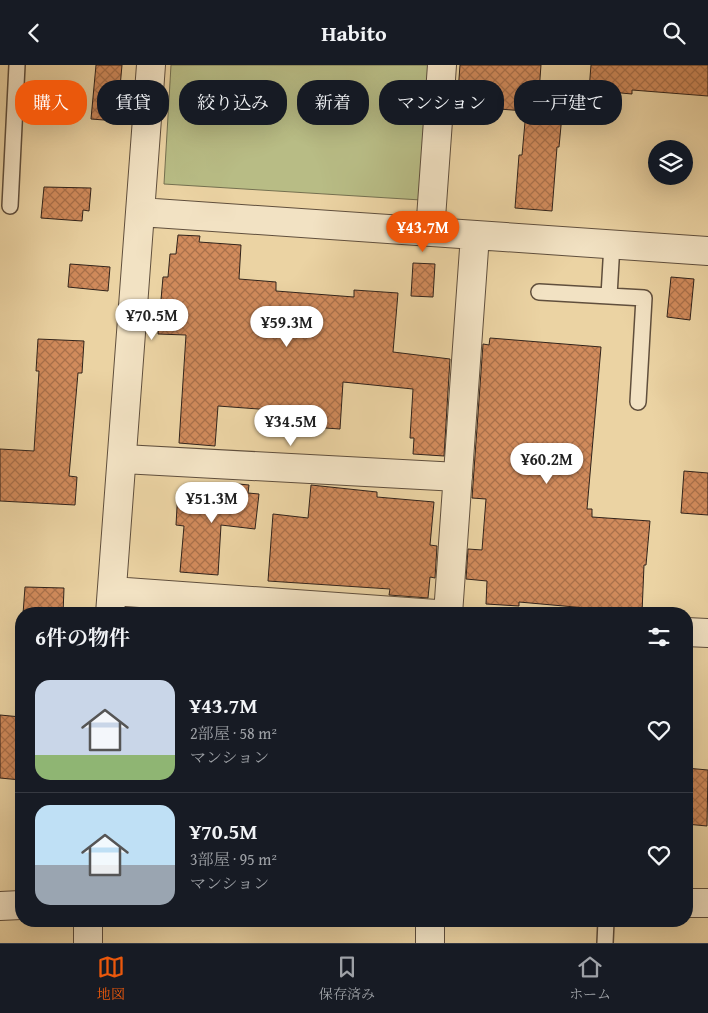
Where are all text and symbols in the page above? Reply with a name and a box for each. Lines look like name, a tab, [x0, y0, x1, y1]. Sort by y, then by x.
text: Habito	[321, 17, 387, 49]
icon: back	[20, 19, 48, 47]
icon: search	[660, 19, 688, 47]
chip: 購入	[15, 80, 87, 125]
chip: 賃貸	[97, 80, 169, 125]
chip: 絞り込み	[179, 80, 287, 125]
chip: 新着	[297, 80, 369, 125]
chip: マンション	[379, 80, 504, 125]
chip: 一戸建て	[514, 80, 622, 125]
map controls	[648, 140, 693, 185]
button: layers	[648, 140, 693, 185]
pin: ¥43.7M	[382, 211, 464, 253]
text: ¥43.7M	[397, 215, 449, 239]
pin: ¥70.5M	[111, 299, 193, 341]
text: ¥70.5M	[126, 303, 178, 327]
pin: ¥59.3M	[246, 305, 328, 348]
text: ¥59.3M	[261, 310, 313, 334]
pin: ¥34.5M	[250, 405, 332, 447]
text: ¥34.5M	[265, 409, 317, 433]
pin: ¥60.2M	[506, 443, 588, 485]
text: ¥60.2M	[521, 447, 573, 471]
pin: ¥51.3M	[171, 481, 253, 524]
text: ¥51.3M	[186, 486, 238, 510]
text: 6件の物件	[35, 622, 130, 653]
icon: filters	[645, 623, 673, 651]
text: ¥43.7M	[190, 690, 258, 721]
icon: home	[75, 700, 135, 760]
icon: heart	[645, 716, 673, 744]
text: 2部屋 · 58 m²	[190, 721, 277, 745]
text: マンション	[190, 745, 269, 769]
text: ¥70.5M	[190, 816, 258, 847]
icon: home	[75, 825, 135, 885]
icon: heart	[645, 841, 673, 869]
text: 3部屋 · 95 m²	[190, 847, 277, 871]
text: マンション	[190, 871, 269, 895]
tab: 地図	[97, 953, 125, 1004]
tab: 保存済み	[319, 953, 375, 1004]
tab: ホーム	[569, 953, 611, 1004]

